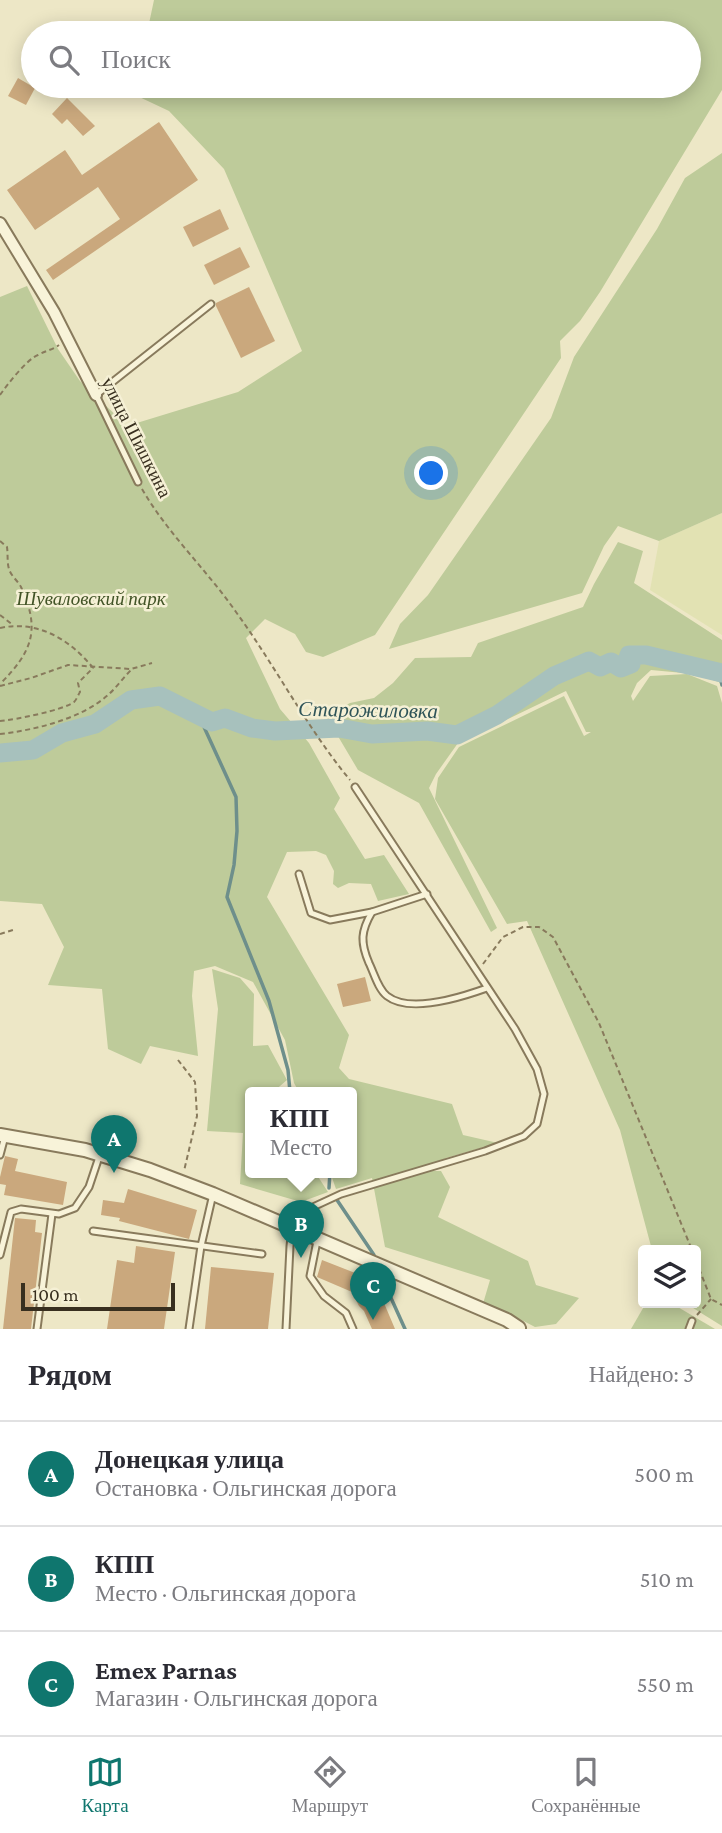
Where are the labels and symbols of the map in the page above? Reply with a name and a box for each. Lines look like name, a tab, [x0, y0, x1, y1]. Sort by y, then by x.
street label: улица Шишкина	[97, 373, 176, 501]
your location	[414, 456, 448, 490]
park label: Шуваловский парк	[15, 588, 167, 609]
water label: Старожиловка	[298, 697, 438, 723]
pin: A	[91, 1115, 137, 1173]
pin: B	[278, 1200, 324, 1258]
pin: C	[350, 1262, 396, 1320]
scale bar	[21, 1280, 175, 1312]

